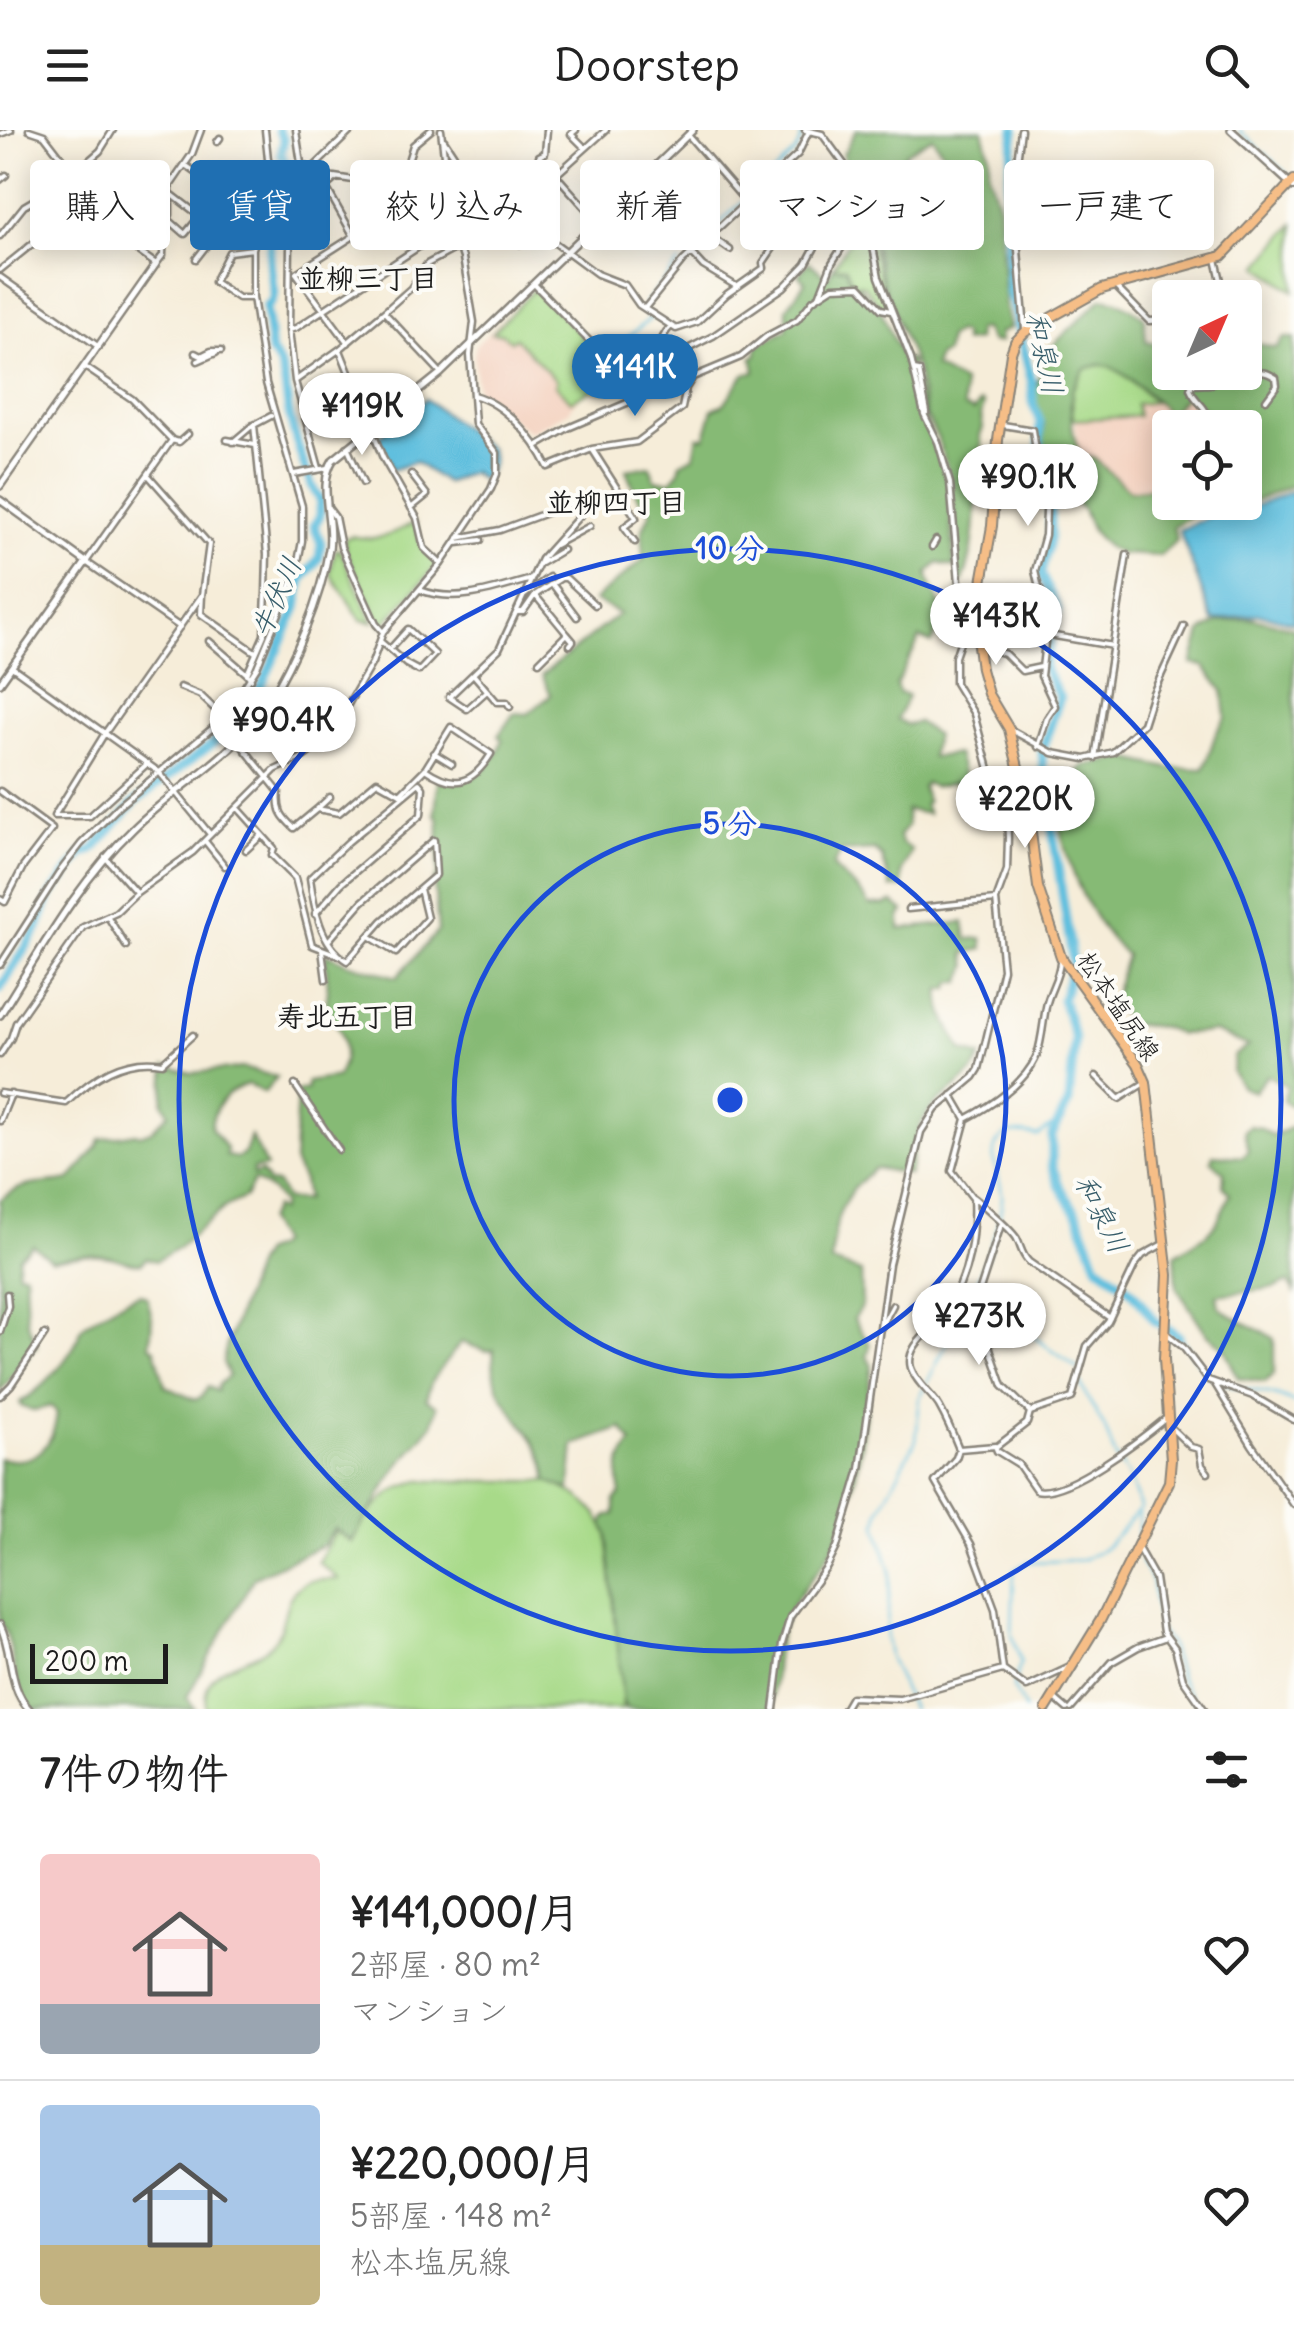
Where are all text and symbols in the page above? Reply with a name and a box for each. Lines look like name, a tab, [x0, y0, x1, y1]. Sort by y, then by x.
text: Doorstep	[554, 37, 740, 93]
icon: menu	[40, 38, 95, 93]
icon: search	[1199, 38, 1254, 93]
chip: 購入	[30, 160, 170, 250]
chip: 賃貸	[190, 160, 330, 250]
chip: 絞り込み	[350, 160, 560, 250]
chip: 新着	[580, 160, 720, 250]
chip: マンション	[740, 160, 984, 250]
chip: 一戸建て	[1004, 160, 1214, 250]
district label: 並柳三丁目	[298, 260, 438, 296]
north arrow	[1152, 280, 1262, 390]
map controls	[1152, 280, 1262, 520]
water label: 和泉川	[1019, 308, 1071, 398]
pin: ¥141K	[565, 334, 705, 419]
text: ¥141K	[594, 346, 676, 387]
pin: ¥119K	[292, 373, 432, 458]
text: ¥119K	[321, 385, 403, 426]
button: locate	[1152, 410, 1262, 520]
pin: ¥90.1K	[947, 444, 1109, 529]
text: ¥90.1K	[980, 456, 1076, 497]
district label: 並柳四丁目	[546, 484, 686, 520]
text: 10 分	[696, 529, 764, 567]
water label: 牛伏川	[242, 551, 310, 643]
pin: ¥143K	[926, 583, 1066, 668]
text: ¥143K	[952, 595, 1040, 636]
pin: ¥90.4K	[202, 687, 364, 772]
text: ¥90.4K	[232, 699, 334, 740]
pin: ¥220K	[955, 766, 1095, 851]
text: ¥220K	[978, 778, 1072, 819]
text: 5 分	[703, 804, 757, 842]
street label: 松本塩尻線	[1071, 945, 1167, 1067]
district label: 寿北五丁目	[277, 998, 417, 1034]
centre of rings	[712, 1082, 748, 1118]
water label: 和泉川	[1067, 1168, 1137, 1260]
pin: ¥273K	[909, 1283, 1049, 1368]
text: ¥273K	[934, 1295, 1024, 1336]
scale bar	[30, 1639, 168, 1684]
text: 200 m	[45, 1643, 128, 1679]
icon: filters	[1199, 1742, 1254, 1797]
text: 7件の物件	[40, 1747, 229, 1799]
text: ¥141,000/月	[350, 1886, 580, 1938]
icon: home	[120, 1894, 240, 2014]
icon: heart	[1199, 1927, 1254, 1982]
text: 2部屋 · 80 m²	[350, 1944, 541, 1985]
text: マンション	[350, 1990, 509, 2031]
text: ¥220,000/月	[350, 2137, 597, 2189]
icon: home	[120, 2145, 240, 2265]
icon: heart	[1199, 2178, 1254, 2233]
text: 5部屋 · 148 m²	[350, 2195, 552, 2236]
text: 松本塩尻線	[350, 2241, 510, 2282]

